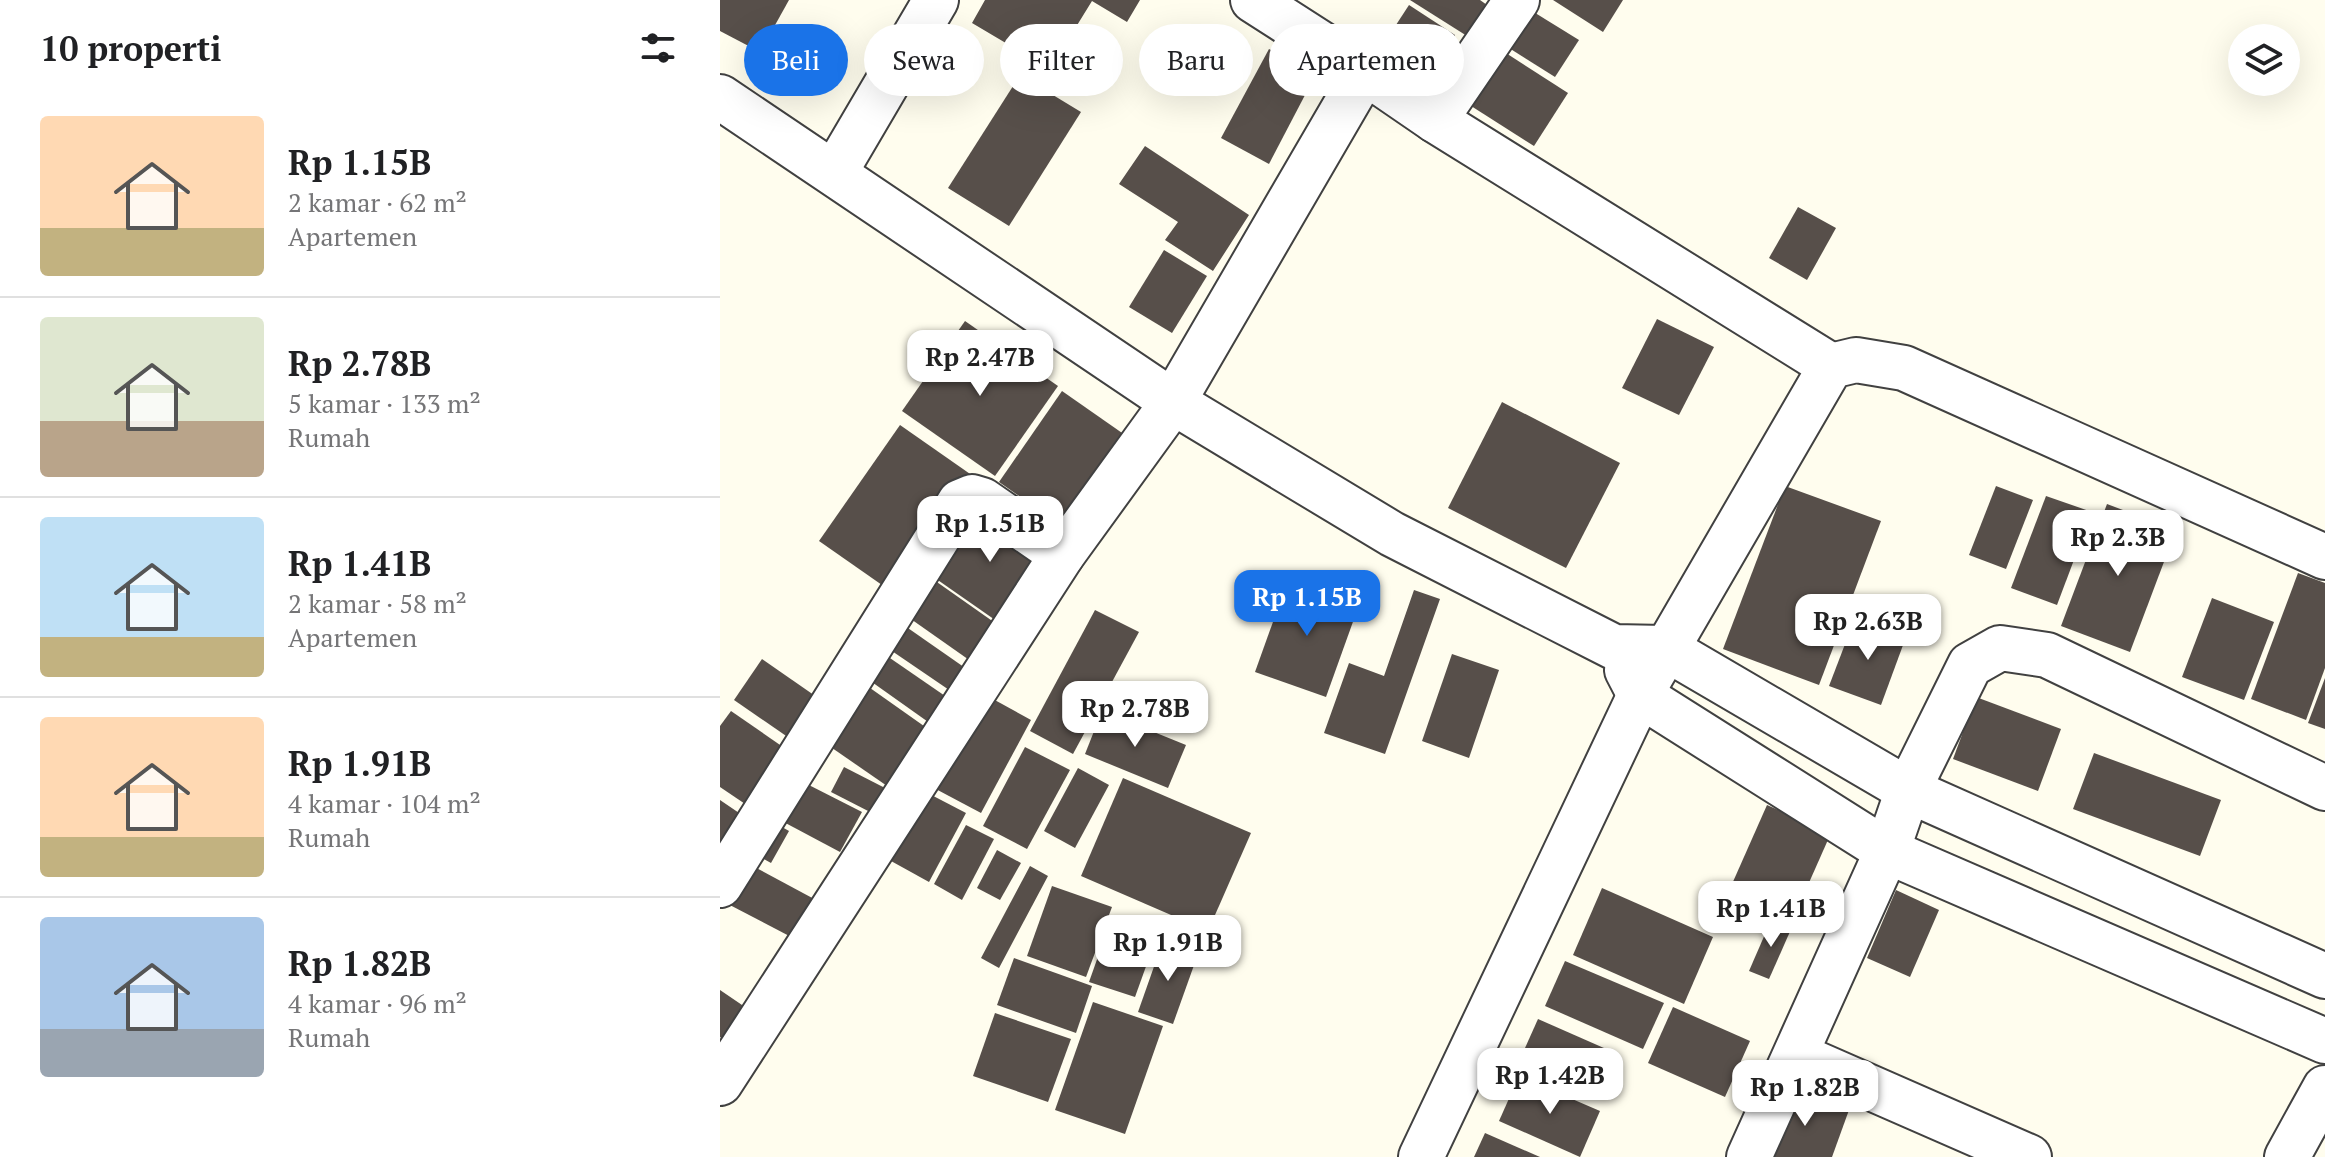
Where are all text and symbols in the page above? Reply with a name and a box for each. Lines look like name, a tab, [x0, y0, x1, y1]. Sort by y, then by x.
chip: Beli	[744, 24, 848, 96]
chip: Sewa	[864, 24, 984, 96]
chip: Filter	[1000, 24, 1123, 96]
chip: Baru	[1139, 24, 1253, 96]
chip: Apartemen	[1269, 24, 1464, 96]
map controls	[2228, 24, 2300, 96]
button: layers	[2228, 24, 2300, 96]
text: 10 properti	[40, 26, 222, 71]
icon: filters	[636, 26, 680, 70]
text: Rp 1.15B	[288, 140, 431, 185]
icon: home	[104, 148, 200, 244]
text: 2 kamar · 62 m²	[288, 185, 467, 219]
text: Apartemen	[288, 219, 417, 253]
pin: Rp 2.47B	[897, 330, 1063, 398]
text: Rp 2.47B	[925, 339, 1035, 373]
text: Rp 2.78B	[288, 341, 431, 386]
icon: home	[104, 349, 200, 445]
text: 5 kamar · 133 m²	[288, 386, 481, 420]
text: Rumah	[288, 420, 370, 454]
pin: Rp 1.51B	[907, 496, 1073, 564]
text: Rp 1.51B	[935, 505, 1045, 539]
pin: Rp 2.3B	[2044, 510, 2192, 578]
text: Rp 2.3B	[2071, 519, 2165, 553]
text: Rp 1.41B	[288, 541, 431, 586]
icon: home	[104, 549, 200, 645]
pin: Rp 1.15B	[1224, 570, 1390, 638]
text: Rp 1.15B	[1252, 579, 1362, 613]
text: 2 kamar · 58 m²	[288, 586, 467, 620]
pin: Rp 2.63B	[1785, 594, 1951, 662]
text: Rp 2.63B	[1813, 603, 1923, 637]
text: Apartemen	[288, 620, 417, 654]
pin: Rp 2.78B	[1052, 681, 1218, 749]
text: Rp 2.78B	[1080, 690, 1190, 724]
text: Rp 1.91B	[288, 741, 431, 786]
icon: home	[104, 749, 200, 845]
text: 4 kamar · 104 m²	[288, 786, 481, 820]
text: Rumah	[288, 820, 370, 854]
pin: Rp 1.41B	[1688, 881, 1854, 949]
text: Rp 1.41B	[1716, 890, 1826, 924]
pin: Rp 1.91B	[1085, 915, 1251, 983]
text: Rp 1.91B	[1113, 924, 1223, 958]
text: Rp 1.82B	[288, 941, 431, 986]
icon: home	[104, 949, 200, 1045]
text: 4 kamar · 96 m²	[288, 986, 467, 1020]
text: Rumah	[288, 1020, 370, 1054]
pin: Rp 1.42B	[1467, 1048, 1633, 1116]
text: Rp 1.42B	[1495, 1057, 1605, 1091]
pin: Rp 1.82B	[1722, 1060, 1888, 1128]
text: Rp 1.82B	[1750, 1069, 1860, 1103]

